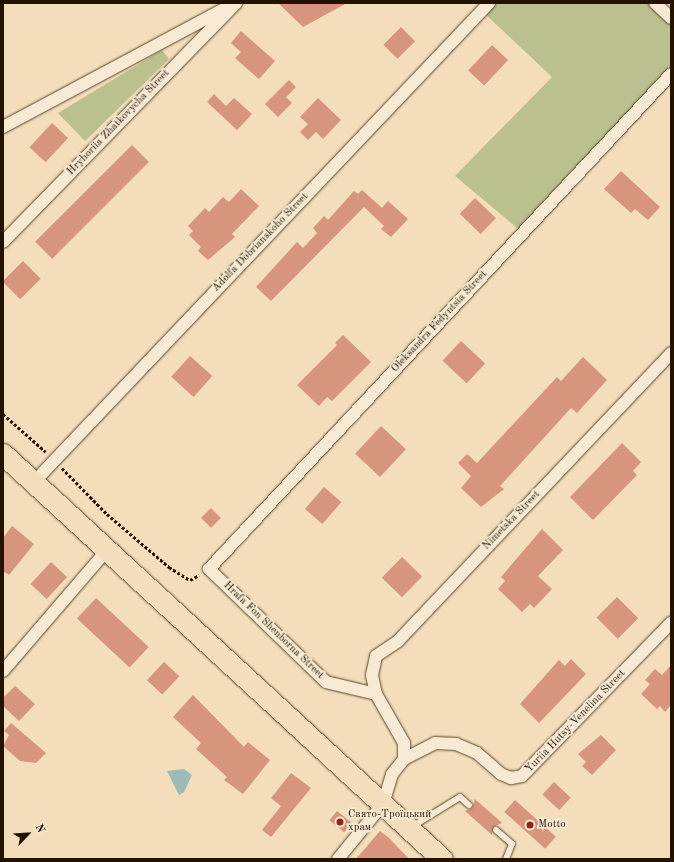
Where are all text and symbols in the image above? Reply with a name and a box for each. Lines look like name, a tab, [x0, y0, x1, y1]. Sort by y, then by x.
street label: Hryhoriia Zhatkovycha Street	[65, 67, 173, 179]
street label: Adolfa Dobrianskoho Street	[210, 191, 312, 295]
street label: Oleksandra Fedyntsia Street	[389, 268, 491, 376]
street label: Nimetska Street	[480, 489, 544, 553]
street label: Hrafa Fon Shenborna Street	[220, 579, 326, 683]
street label: Yuriia Hutsy-Venelina Street	[523, 668, 629, 776]
place label: Свято-Троїцький храм	[348, 809, 431, 835]
north arrow	[8, 814, 48, 854]
marker: Свято-Троїцький храм	[335, 817, 345, 827]
place label: Motto	[538, 818, 566, 832]
marker: Motto	[525, 820, 535, 830]
text: N	[33, 823, 46, 835]

